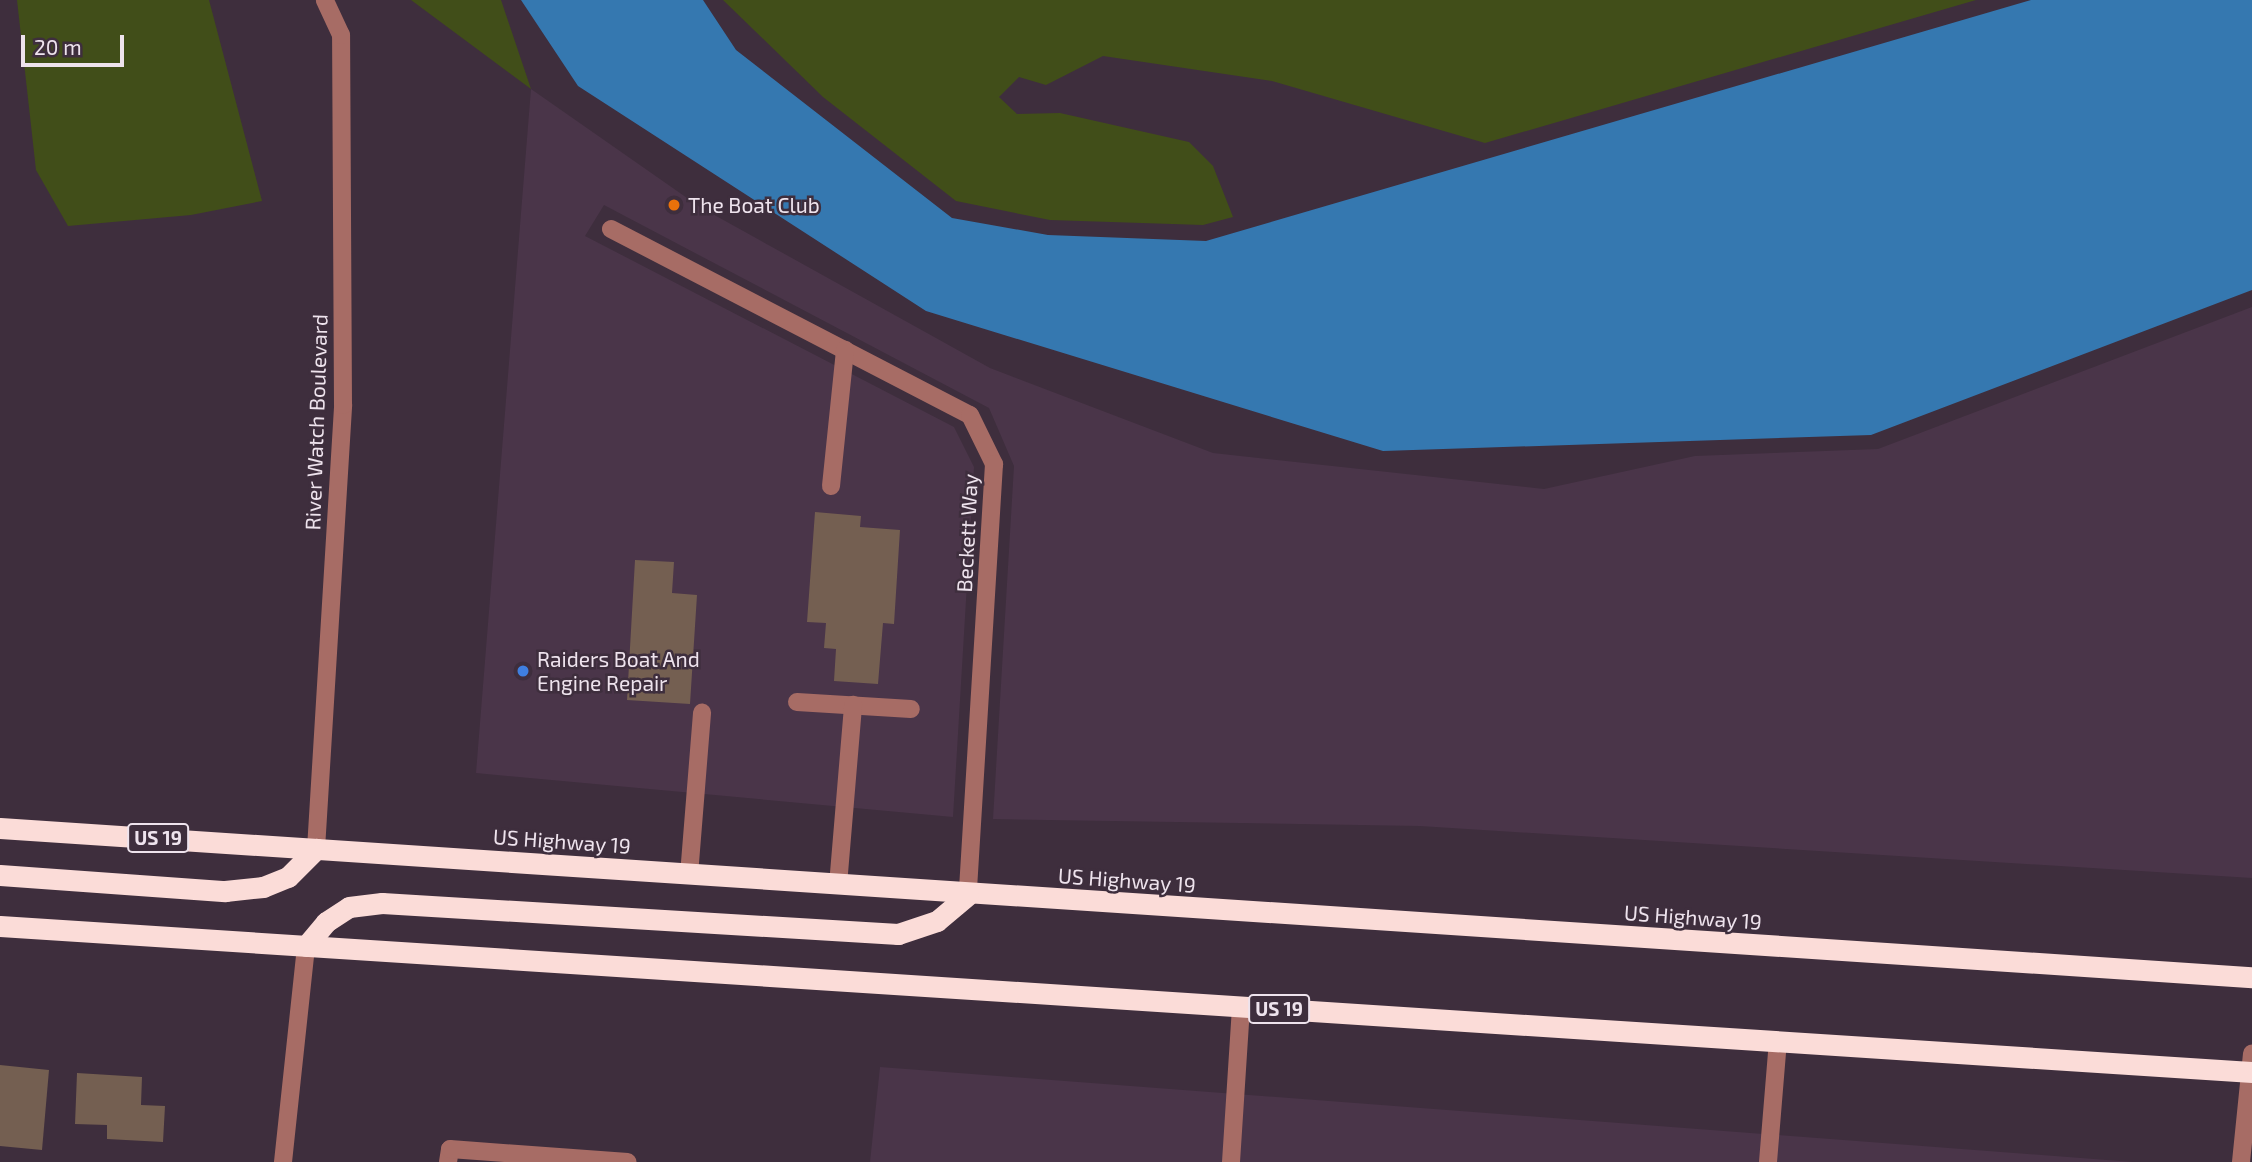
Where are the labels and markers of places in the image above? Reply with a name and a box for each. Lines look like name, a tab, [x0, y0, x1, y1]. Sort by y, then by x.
place label: The Boat Club	[688, 192, 820, 218]
marker: The Boat Club	[666, 197, 682, 213]
place label: Raiders Boat And Engine Repair	[537, 646, 700, 696]
marker: Raiders Boat And Engine Repair	[515, 663, 531, 679]

